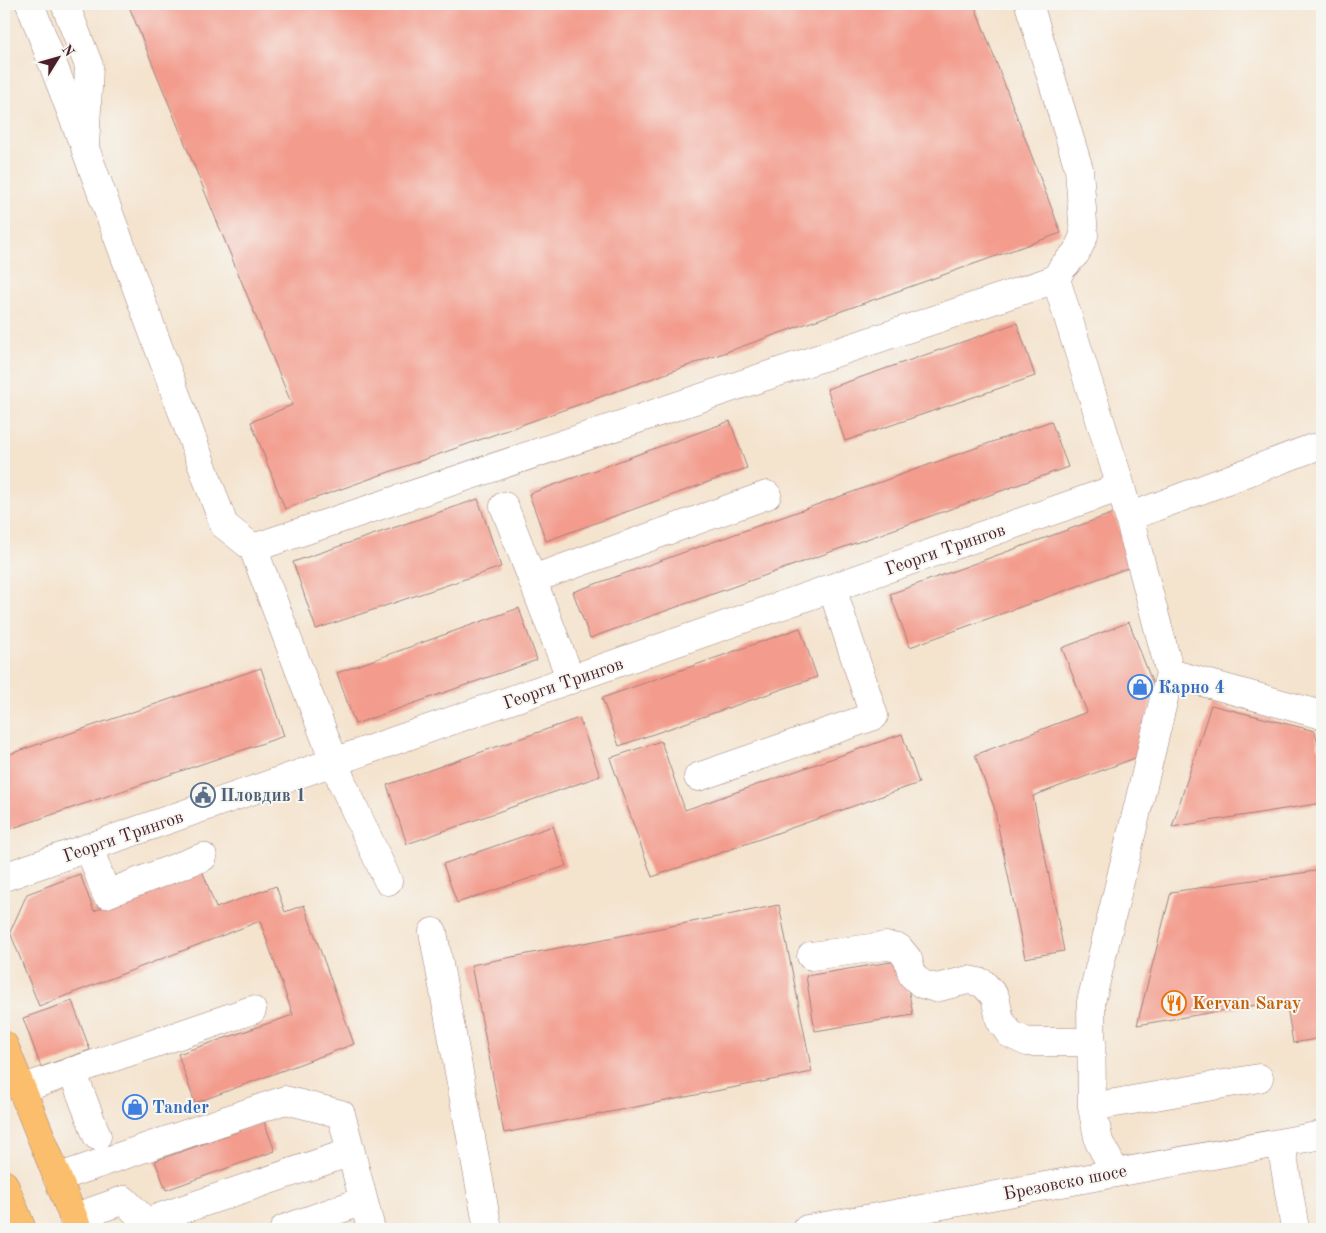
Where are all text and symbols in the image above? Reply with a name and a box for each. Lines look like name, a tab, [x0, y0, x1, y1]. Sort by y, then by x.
north arrow	[32, 32, 82, 82]
text: N	[59, 42, 77, 60]
street label: Георги Трингов	[883, 521, 1008, 579]
street label: Георги Трингов	[501, 655, 626, 713]
shop icon: Карно 4	[1127, 674, 1153, 700]
place label: Карно 4	[1158, 679, 1225, 697]
public building icon: Пловдив 1	[190, 782, 216, 808]
place label: Пловдив 1	[220, 787, 306, 805]
street label: Георги Трингов	[61, 808, 186, 866]
restaurant icon: Kervan Saray	[1161, 990, 1187, 1016]
place label: Kervan Saray	[1192, 995, 1301, 1013]
shop icon: Tander	[122, 1094, 148, 1120]
place label: Tander	[152, 1099, 209, 1117]
street label: Брезовско шосе	[1002, 1162, 1128, 1204]

